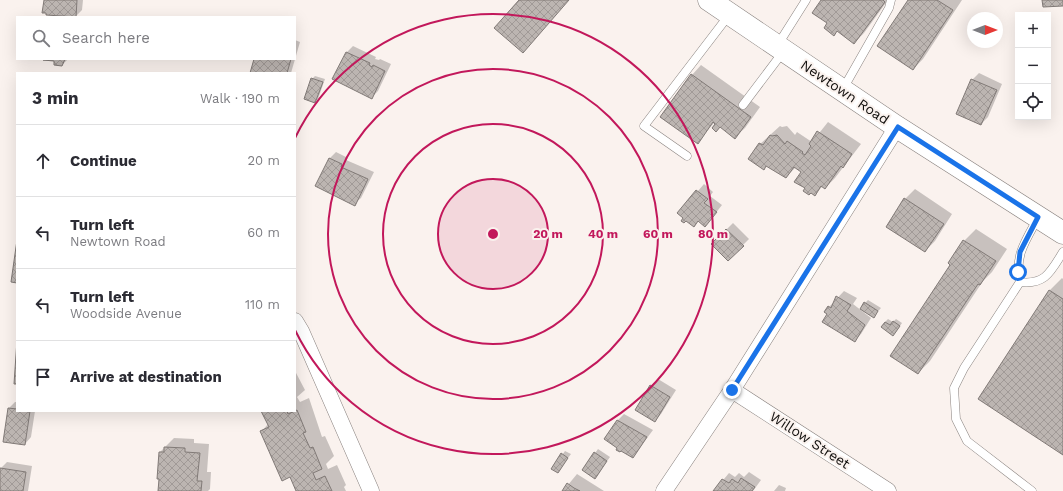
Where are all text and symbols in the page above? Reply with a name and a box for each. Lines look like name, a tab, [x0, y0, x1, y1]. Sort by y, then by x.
north arrow	[967, 12, 1003, 48]
map controls	[1015, 12, 1051, 120]
button: +	[1015, 12, 1051, 48]
search box	[16, 16, 296, 60]
icon: search	[30, 27, 52, 49]
text: Search here	[62, 29, 150, 47]
button: −	[1015, 48, 1051, 84]
street label: Newtown Road	[798, 57, 892, 127]
button: locate	[1015, 84, 1051, 120]
text: 3 min	[32, 88, 78, 108]
text: Walk · 190 m	[200, 91, 280, 106]
icon: ahead	[32, 150, 54, 172]
text: Continue	[70, 152, 137, 170]
text: 20 m	[248, 153, 280, 168]
text: Turn left	[70, 216, 134, 234]
icon: left	[32, 222, 54, 244]
text: 60 m	[247, 225, 280, 240]
centre of rings	[486, 227, 500, 241]
text: 20 m	[533, 227, 563, 241]
text: 40 m	[588, 227, 618, 241]
text: 60 m	[643, 227, 673, 241]
text: 80 m	[698, 227, 728, 241]
text: Newtown Road	[70, 234, 166, 249]
route start	[1009, 263, 1027, 281]
text: Turn left	[70, 288, 134, 306]
icon: left	[32, 294, 54, 316]
text: 110 m	[245, 297, 280, 312]
text: Woodside Avenue	[70, 306, 182, 321]
icon: arrive	[32, 366, 54, 388]
text: Arrive at destination	[70, 368, 222, 386]
route end	[723, 381, 741, 399]
street label: Willow Street	[767, 408, 853, 472]

